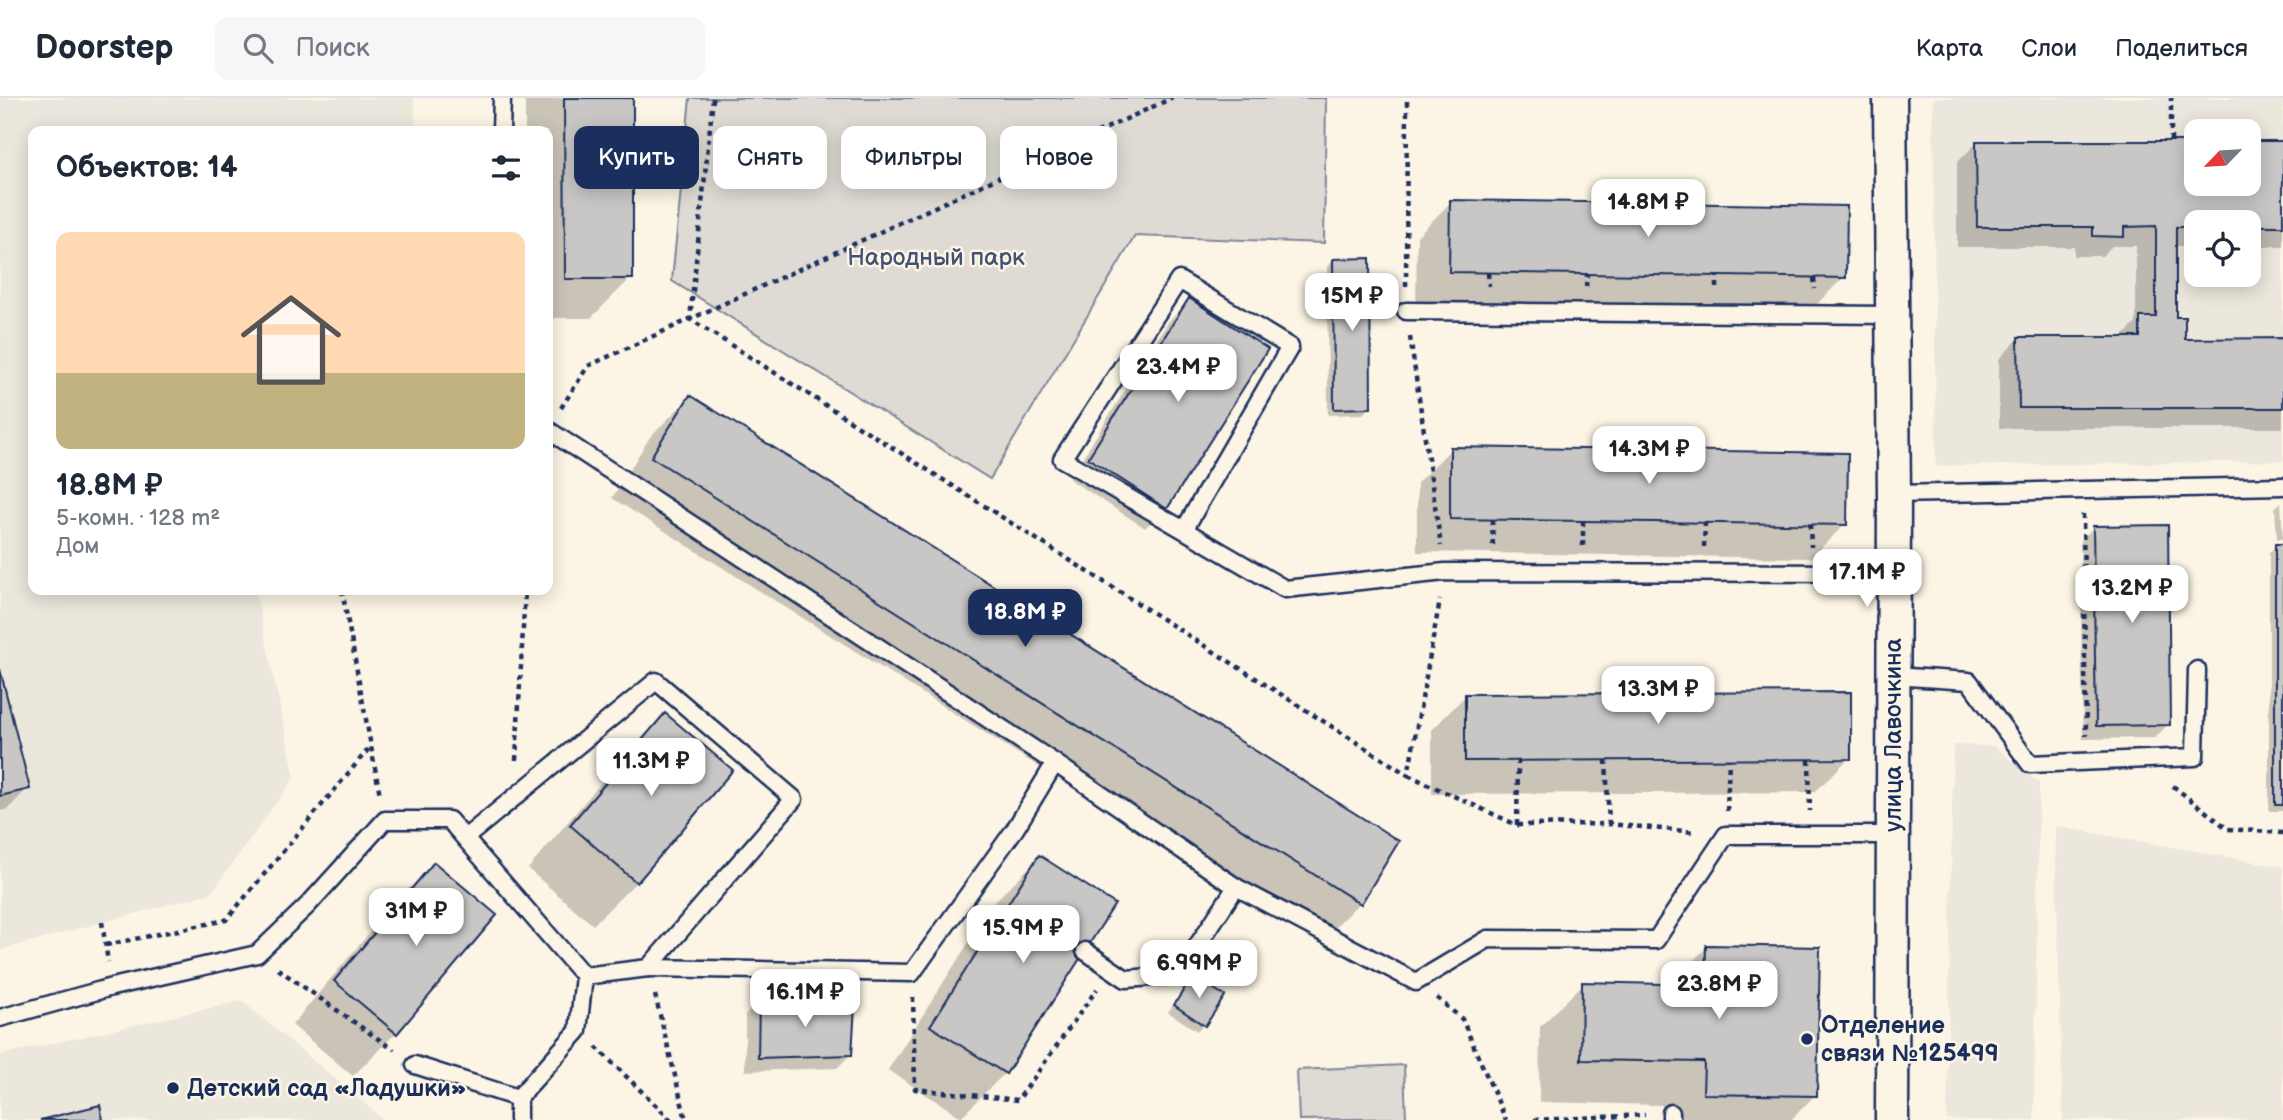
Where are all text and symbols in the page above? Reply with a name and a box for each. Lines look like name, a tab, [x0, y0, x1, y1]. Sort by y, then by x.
search box	[215, 17, 705, 80]
text: Doorstep	[35, 28, 173, 68]
icon: search	[239, 29, 277, 67]
text: Поиск	[295, 33, 370, 64]
text: Карта	[1916, 34, 1983, 63]
text: Слои	[2021, 34, 2077, 63]
text: Поделиться	[2115, 34, 2248, 63]
north arrow	[2184, 119, 2261, 196]
map controls	[2184, 119, 2261, 287]
chip: Купить	[574, 126, 699, 189]
chip: Снять	[713, 126, 827, 189]
chip: Фильтры	[841, 126, 986, 189]
chip: Новое	[1000, 126, 1117, 189]
icon: filters	[487, 149, 525, 187]
text: Объектов: 14	[56, 150, 238, 186]
pin: 14.8M ₽	[1583, 180, 1713, 239]
text: 14.8M ₽	[1607, 188, 1689, 216]
button: locate	[2184, 210, 2261, 287]
park label: Народный парк	[847, 243, 1025, 272]
pin: 15M ₽	[1303, 274, 1401, 333]
icon: home	[228, 277, 354, 403]
text: 15M ₽	[1321, 282, 1383, 310]
pin: 23.4M ₽	[1113, 344, 1243, 404]
text: 23.4M ₽	[1136, 353, 1220, 381]
pin: 14.3M ₽	[1584, 426, 1714, 486]
text: 14.3M ₽	[1608, 435, 1690, 463]
text: 18.8M ₽	[56, 468, 163, 504]
text: 5-комн. · 128 m²	[56, 504, 220, 532]
text: Дом	[56, 532, 99, 560]
pin: 17.1M ₽	[1802, 550, 1932, 609]
text: 17.1M ₽	[1829, 558, 1905, 586]
pin: 13.2M ₽	[2067, 566, 2197, 625]
text: 13.2M ₽	[2091, 574, 2173, 602]
pin: 18.8M ₽	[960, 589, 1090, 649]
text: 18.8M ₽	[984, 598, 1066, 626]
street label: улица Лавочкина	[1879, 638, 1908, 832]
pin: 13.3M ₽	[1593, 666, 1723, 726]
text: 13.3M ₽	[1617, 675, 1699, 703]
pin: 11.3M ₽	[586, 738, 716, 798]
text: 11.3M ₽	[612, 747, 690, 775]
pin: 31M ₽	[367, 888, 465, 948]
text: 31M ₽	[385, 897, 447, 925]
pin: 15.9M ₽	[958, 906, 1088, 965]
text: 15.9M ₽	[983, 914, 1063, 942]
pin: 6.99M ₽	[1134, 940, 1264, 1000]
text: 6.99M ₽	[1156, 949, 1242, 977]
pin: 23.8M ₽	[1654, 962, 1784, 1021]
pin: 16.1M ₽	[740, 970, 870, 1029]
text: 23.8M ₽	[1677, 970, 1761, 998]
text: 16.1M ₽	[766, 978, 844, 1006]
place label: Отделение связи №125499	[1821, 1011, 1999, 1068]
marker: Отделение связи №125499	[1799, 1031, 1815, 1047]
place label: Детский сад «Ладушки»	[187, 1074, 467, 1103]
marker: Детский сад «Ладушки»	[165, 1080, 181, 1096]

